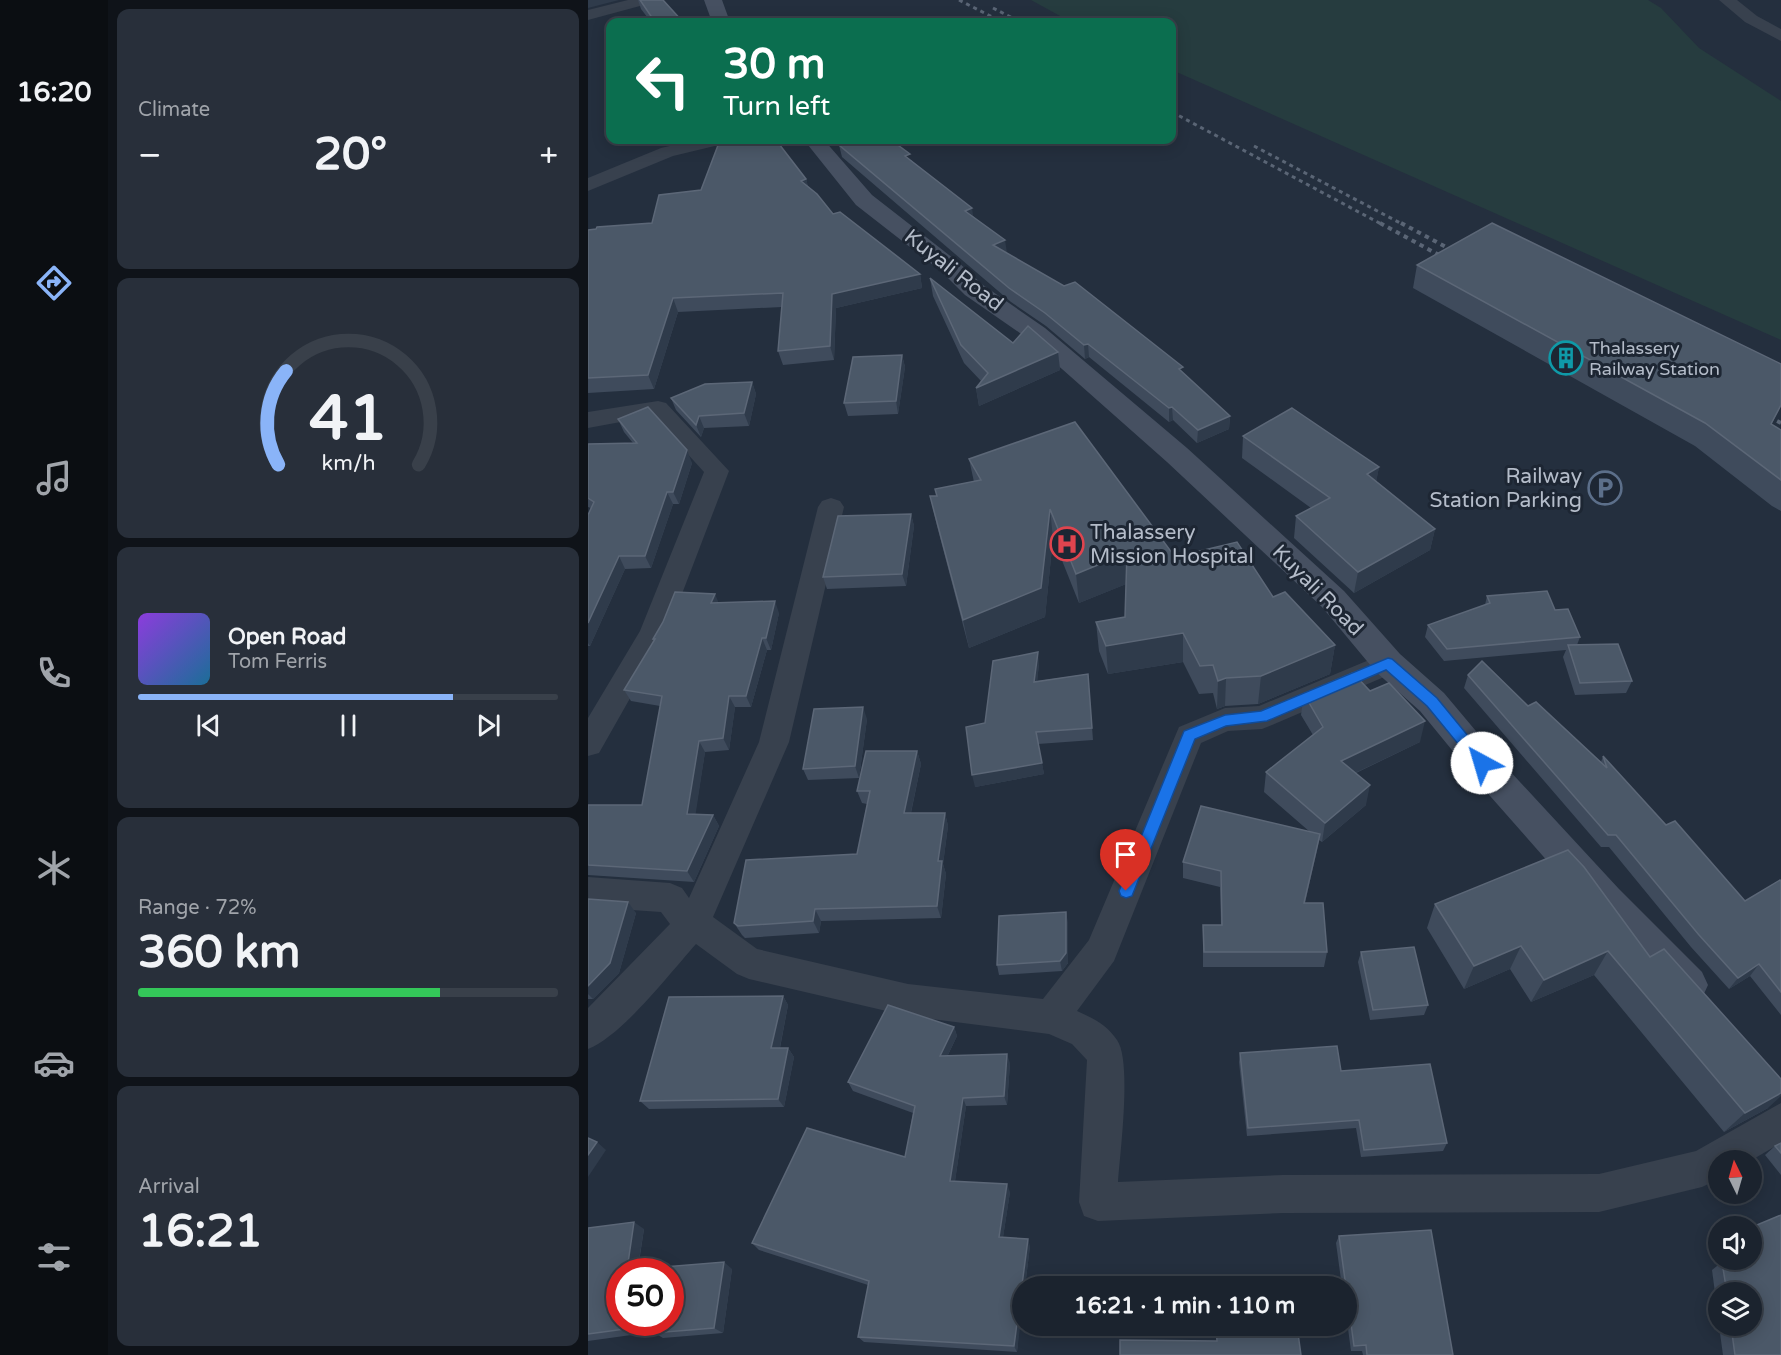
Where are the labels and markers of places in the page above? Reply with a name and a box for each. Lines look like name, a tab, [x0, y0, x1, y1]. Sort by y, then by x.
place label: Thalassery Railway Station	[1589, 337, 1720, 380]
building icon: Thalassery Railway Station	[1548, 340, 1584, 376]
place label: Railway Station Parking	[1430, 464, 1582, 513]
parking icon: Railway Station Parking	[1587, 470, 1623, 506]
place label: Thalassery Mission Hospital	[1090, 520, 1254, 569]
hospital icon: Thalassery Mission Hospital	[1049, 526, 1085, 562]
pin	[1100, 829, 1151, 891]

